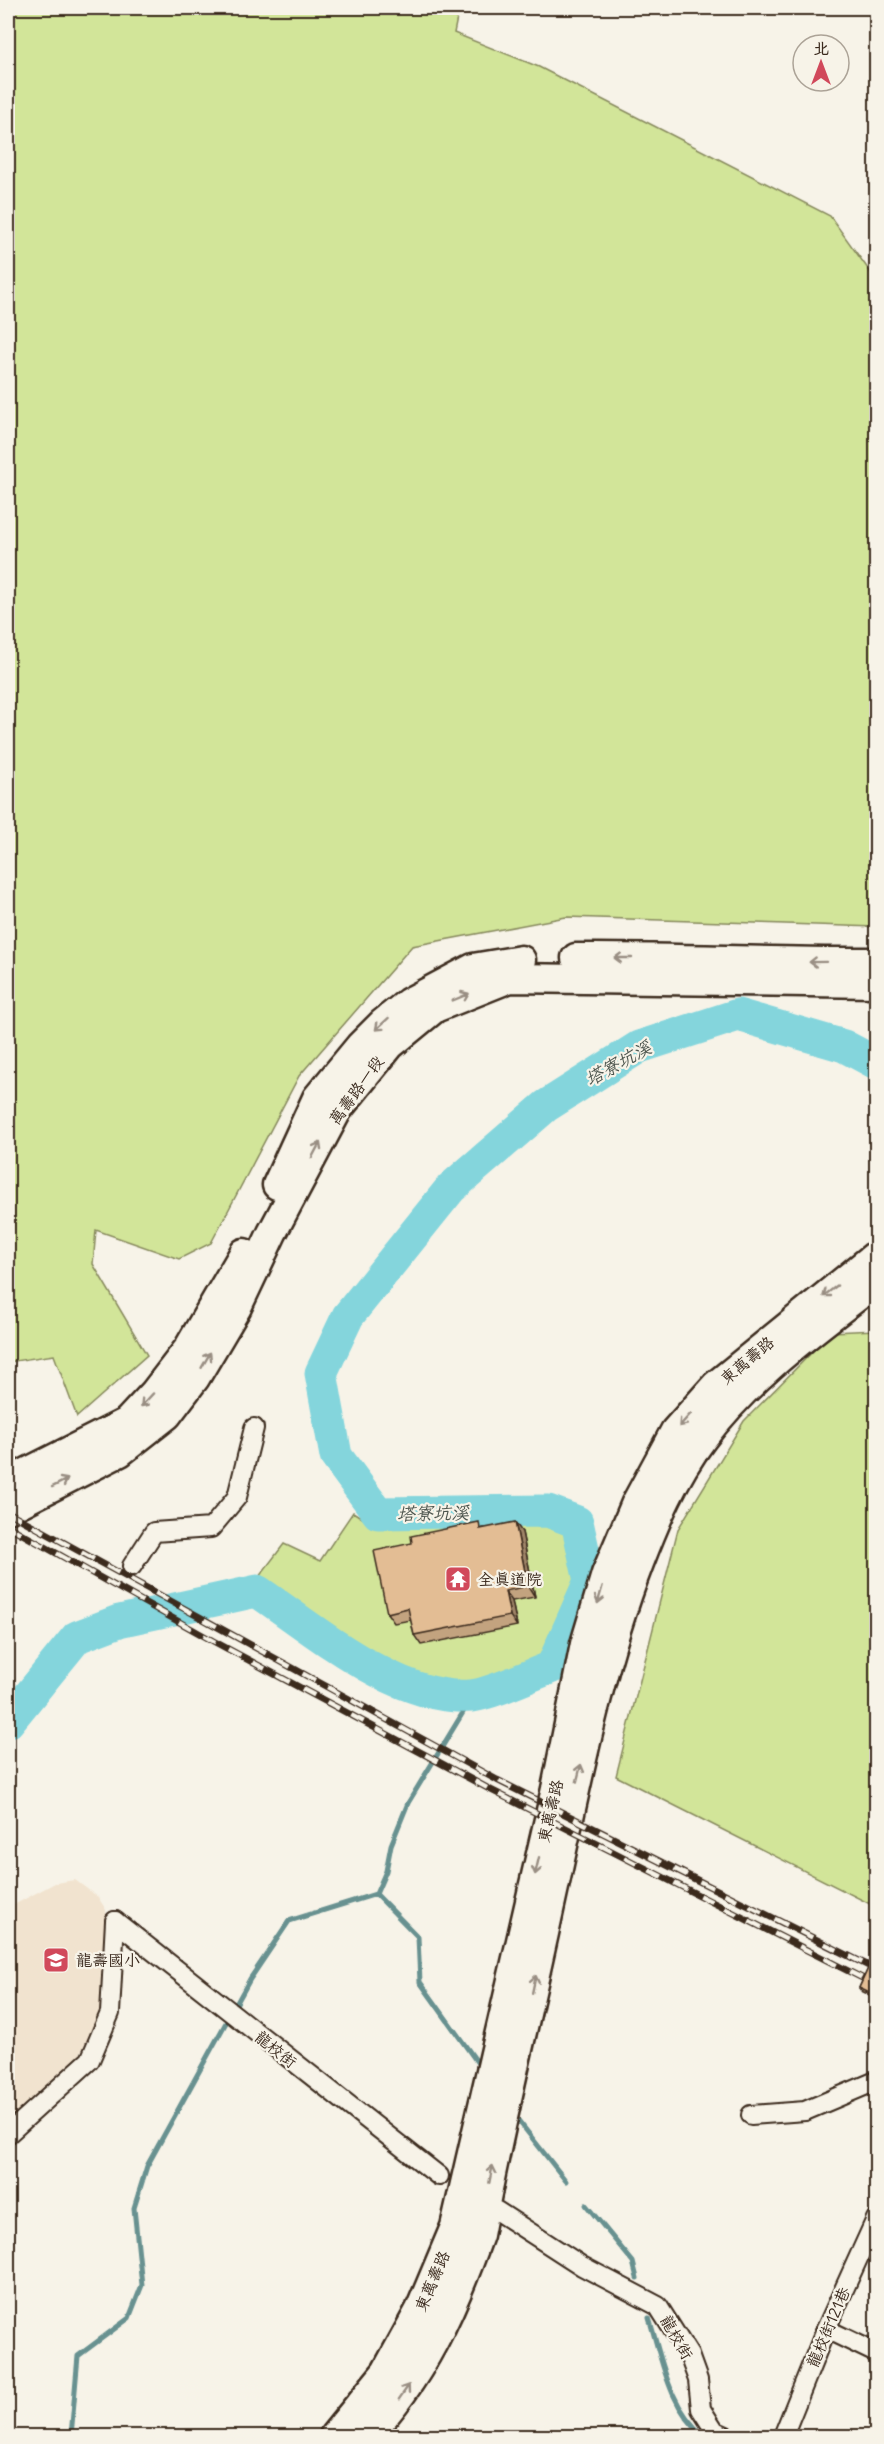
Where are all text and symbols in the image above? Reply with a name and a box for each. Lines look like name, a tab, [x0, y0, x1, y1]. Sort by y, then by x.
north arrow	[791, 33, 851, 93]
text: 北	[813, 38, 829, 58]
one-way arrow	[614, 952, 634, 964]
one-way arrow	[809, 957, 829, 968]
one-way arrow	[452, 991, 470, 1002]
one-way arrow	[375, 1017, 390, 1031]
water label: 塔寮坑溪	[581, 1035, 656, 1091]
street label: 萬壽路一段	[324, 1052, 388, 1128]
one-way arrow	[310, 1142, 322, 1159]
one-way arrow	[823, 1285, 839, 1297]
street label: 東萬壽路	[716, 1332, 778, 1388]
one-way arrow	[200, 1352, 212, 1369]
one-way arrow	[140, 1393, 155, 1408]
one-way arrow	[678, 1413, 692, 1428]
one-way arrow	[50, 1476, 68, 1488]
water label: 塔寮坑溪	[397, 1501, 470, 1525]
temple icon: 全真道院	[443, 1564, 473, 1594]
place label: 全真道院	[478, 1569, 542, 1589]
one-way arrow	[594, 1585, 605, 1604]
one-way arrow	[573, 1764, 585, 1783]
street label: 東萬壽路	[533, 1778, 567, 1844]
one-way arrow	[531, 1857, 543, 1876]
school or university icon: 龍壽國小	[41, 1945, 71, 1975]
place label: 龍壽國小	[76, 1950, 140, 1970]
one-way arrow	[528, 1975, 540, 1994]
street label: 龍校街	[251, 2026, 301, 2072]
one-way arrow	[486, 2165, 497, 2184]
street label: 東萬壽路	[410, 2248, 454, 2314]
street label: 龍校街121巷	[802, 2284, 854, 2370]
street label: 龍校街	[656, 2311, 698, 2363]
one-way arrow	[398, 2384, 410, 2401]

